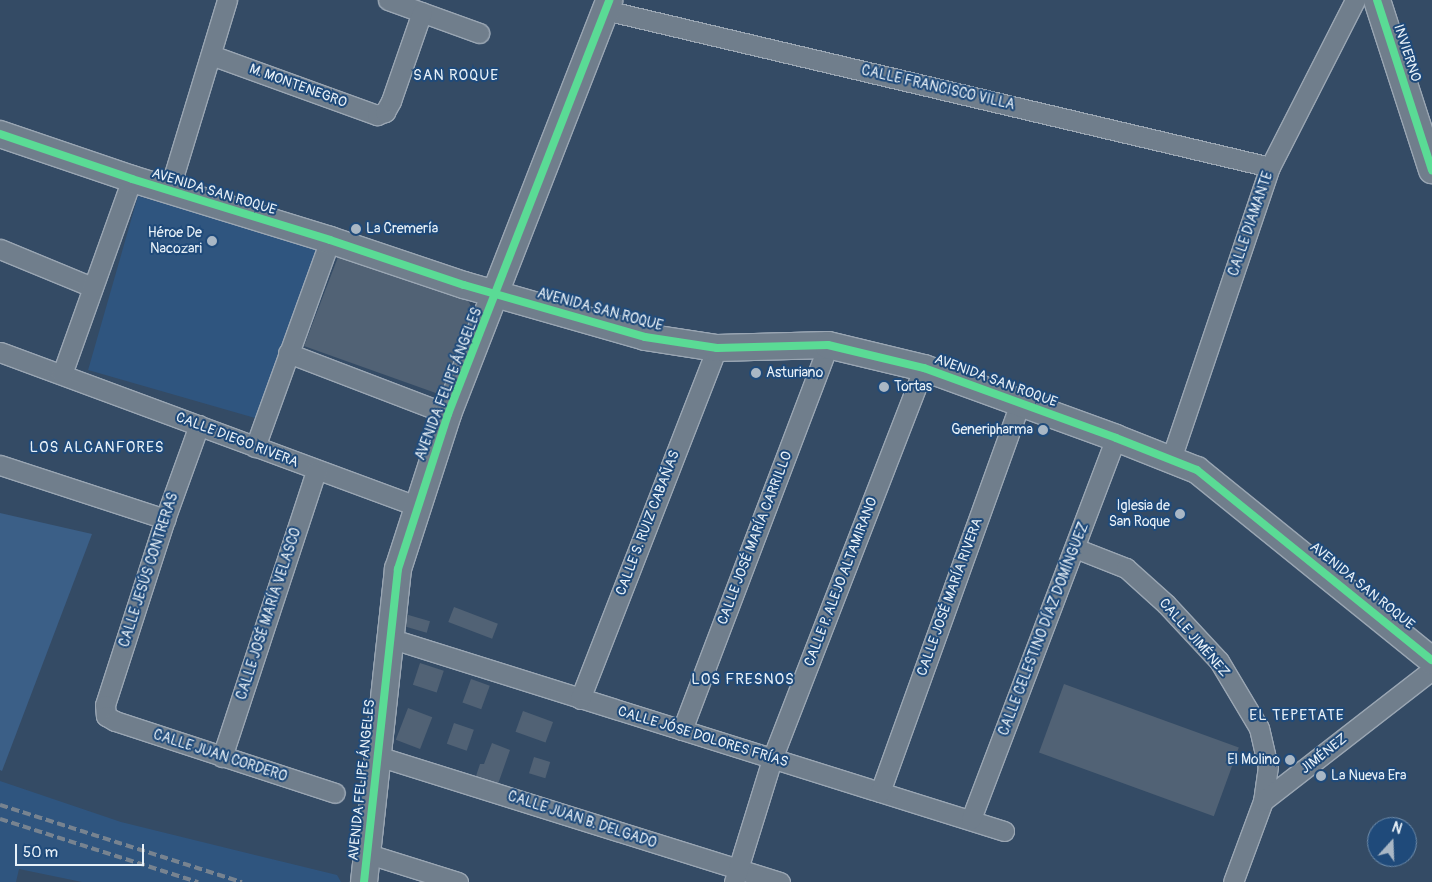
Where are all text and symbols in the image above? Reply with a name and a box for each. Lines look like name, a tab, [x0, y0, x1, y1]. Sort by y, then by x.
street label: INVIERNO	[1390, 22, 1424, 84]
street label: M. MONTENEGRO	[247, 61, 349, 111]
street label: CALLE FRANCISCO VILLA	[860, 62, 1016, 114]
district label: SAN ROQUE	[412, 67, 500, 85]
street label: AVENIDA SAN ROQUE	[150, 165, 278, 219]
street label: CALLE DIAMANTE	[1225, 170, 1277, 278]
place label: La Cremería	[366, 221, 438, 237]
marker: La Cremería	[350, 223, 362, 235]
place label: Héroe De Nacozari	[148, 225, 202, 258]
marker: Héroe De Nacozari	[206, 235, 218, 247]
street label: AVENIDA SAN ROQUE	[535, 285, 665, 335]
street label: AVENIDA FELIPE ÁNGELES	[412, 305, 486, 463]
street label: AVENIDA SAN ROQUE	[932, 351, 1060, 411]
place label: Asturiano	[766, 365, 823, 381]
marker: Asturiano	[750, 367, 762, 379]
place label: Tortas	[894, 379, 932, 395]
marker: Tortas	[878, 381, 890, 393]
street label: CALLE DIEGO RIVERA	[173, 409, 301, 471]
place label: Generipharma	[951, 422, 1033, 438]
marker: Generipharma	[1037, 424, 1049, 436]
district label: LOS ALCANFORES	[28, 439, 166, 457]
street label: CALLE S. RUIZ CABAÑAS	[613, 448, 683, 598]
street label: CALLE JOSÉ MARÍA CARRILLO	[714, 449, 796, 627]
street label: CALLE JESÚS CONTRERAS	[116, 491, 182, 649]
street label: CALLE P. ALEJO ALTAMIRANO	[801, 495, 881, 669]
place label: Iglesia de San Roque	[1109, 498, 1170, 530]
marker: Iglesia de San Roque	[1174, 508, 1186, 520]
street label: CALLE JOSÉ MARÍA RIVERA	[914, 516, 986, 678]
street label: CALLE CELESTINO DÍAZ DOMÍNGUEZ	[995, 520, 1093, 738]
street label: CALLE JOSÉ MARÍA VELASCO	[233, 526, 305, 702]
street label: AVENIDA SAN ROQUE	[1306, 539, 1418, 633]
street label: CALLE JIMÉNEZ	[1155, 595, 1233, 681]
district label: LOS FRESNOS	[690, 671, 796, 689]
street label: AVENIDA FELIPE ÁNGELES	[345, 699, 379, 861]
street label: CALLE JÓSE DOLORES FRÍAS	[616, 703, 790, 771]
district label: EL TEPETATE	[1248, 707, 1346, 725]
street label: CALLE JUAN CORDERO	[151, 726, 289, 786]
street label: JIMÉNEZ	[1297, 730, 1351, 778]
place label: El Molino	[1227, 752, 1280, 768]
marker: El Molino	[1284, 754, 1296, 766]
place label: La Nueva Era	[1331, 768, 1406, 784]
marker: La Nueva Era	[1315, 770, 1327, 782]
street label: CALLE JUAN B. DELGADO	[506, 788, 658, 852]
north arrow	[1367, 817, 1417, 867]
text: N	[1390, 819, 1404, 838]
scale bar	[18, 834, 146, 866]
text: 50 m	[23, 843, 58, 862]

